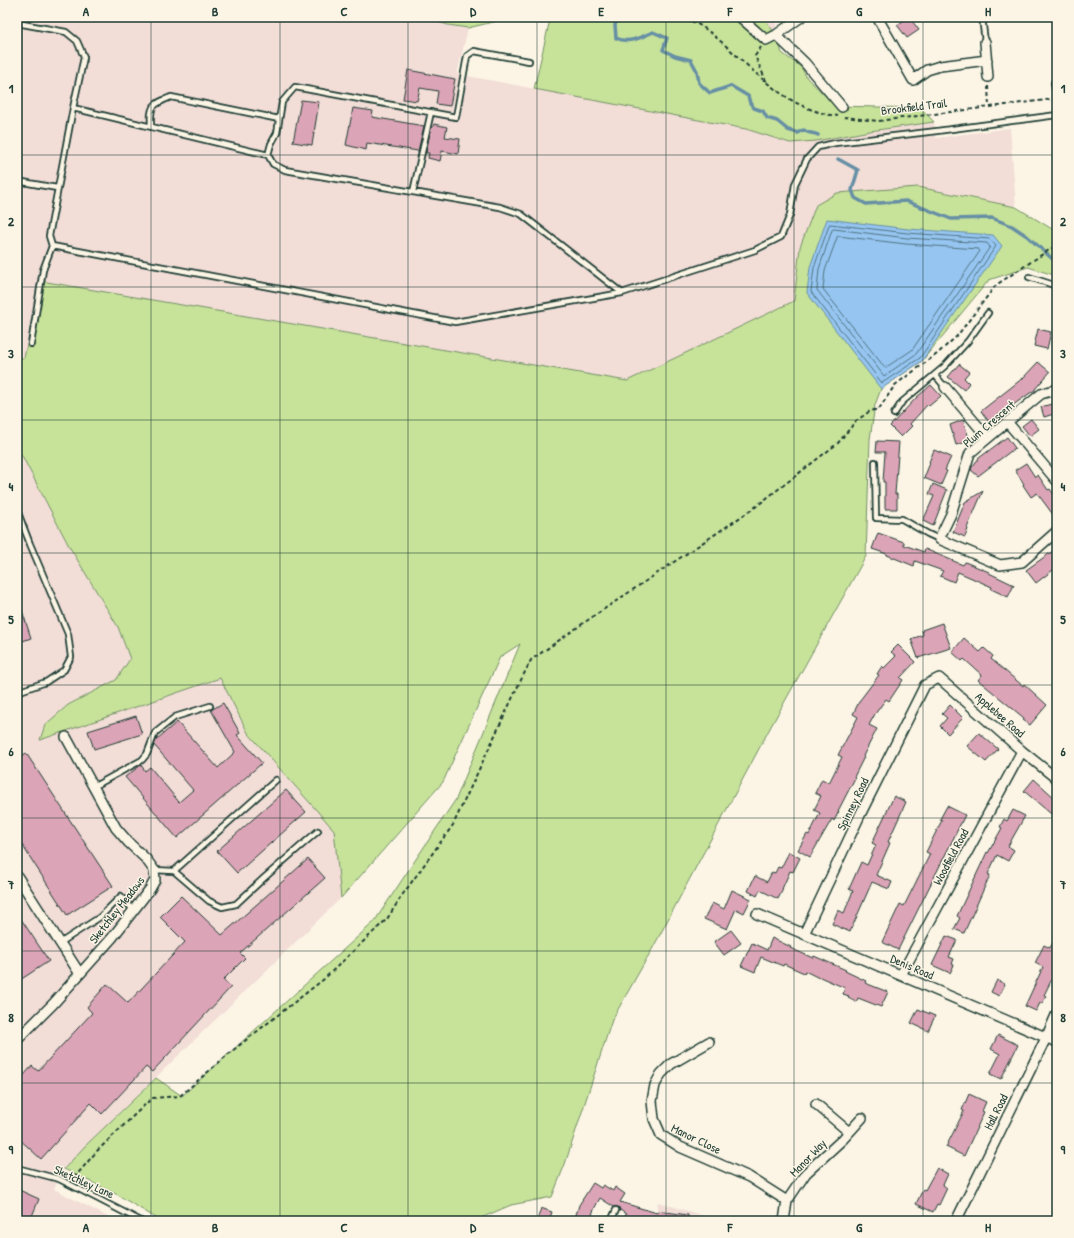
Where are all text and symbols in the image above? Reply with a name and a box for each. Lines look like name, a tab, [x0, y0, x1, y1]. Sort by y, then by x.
text: A	[83, 2, 90, 20]
text: B	[212, 2, 219, 20]
text: C	[340, 2, 348, 20]
text: D	[470, 2, 477, 20]
text: E	[598, 2, 604, 20]
text: F	[727, 2, 734, 20]
text: G	[856, 2, 863, 20]
text: H	[985, 2, 991, 20]
text: 1	[9, 79, 14, 97]
text: 1	[1061, 79, 1066, 97]
street label: Brookfield Trail	[880, 94, 949, 119]
text: 2	[8, 212, 15, 230]
text: 2	[1060, 212, 1067, 230]
text: 3	[8, 344, 14, 362]
text: 3	[1060, 344, 1066, 362]
street label: Plum Crescent	[959, 396, 1019, 451]
text: 4	[9, 477, 14, 495]
text: 4	[1061, 477, 1066, 495]
text: 5	[8, 610, 14, 628]
text: 5	[1060, 610, 1066, 628]
street label: Applebee Road	[972, 688, 1029, 741]
text: 6	[8, 742, 14, 760]
text: 6	[1060, 742, 1066, 760]
street label: Spinney Road	[833, 774, 873, 833]
street label: Woodfield Road	[929, 825, 973, 888]
street label: Sketchley Meadows	[85, 872, 149, 947]
text: 7	[7, 875, 15, 893]
text: 7	[1059, 875, 1067, 893]
street label: Denis Road	[888, 950, 937, 983]
text: 8	[8, 1008, 14, 1026]
text: 8	[1060, 1008, 1066, 1026]
street label: Hall Road	[979, 1091, 1012, 1133]
street label: Manor Close	[668, 1119, 724, 1158]
street label: Manor Way	[785, 1135, 830, 1180]
text: 9	[9, 1140, 14, 1158]
text: 9	[1061, 1140, 1066, 1158]
street label: Sketchley Lane	[51, 1161, 117, 1202]
text: A	[83, 1218, 90, 1236]
text: B	[212, 1218, 219, 1236]
text: C	[340, 1218, 348, 1236]
text: D	[470, 1218, 477, 1236]
text: E	[598, 1218, 604, 1236]
text: F	[727, 1218, 734, 1236]
text: G	[856, 1218, 863, 1236]
text: H	[985, 1218, 991, 1236]

